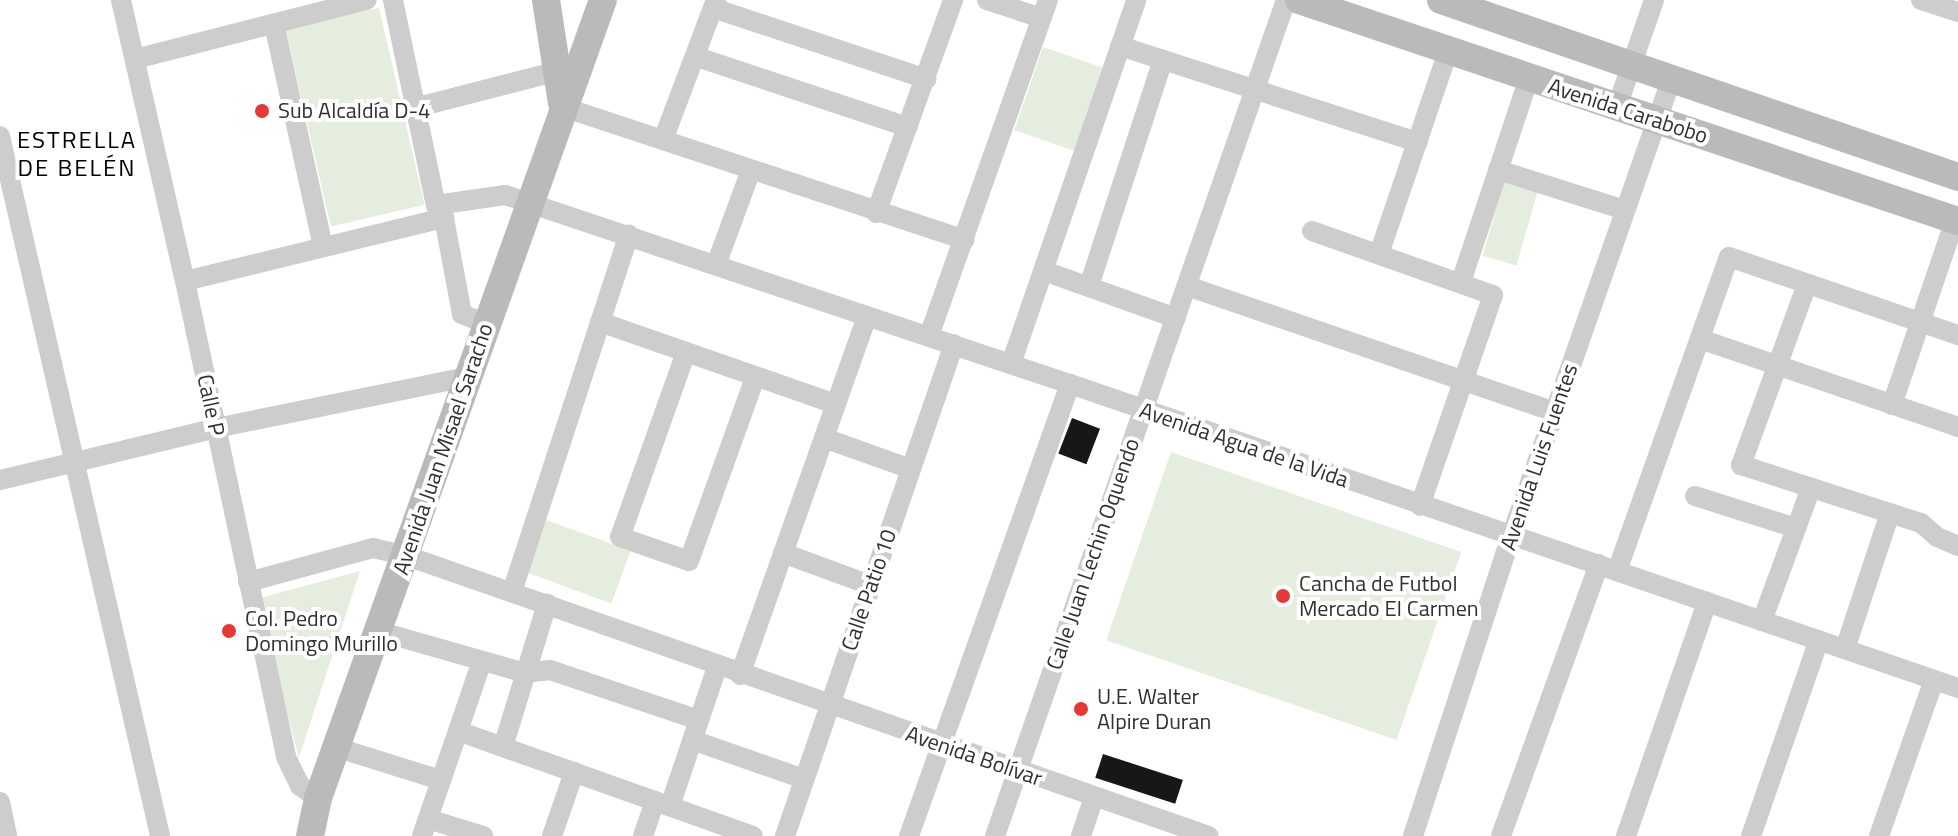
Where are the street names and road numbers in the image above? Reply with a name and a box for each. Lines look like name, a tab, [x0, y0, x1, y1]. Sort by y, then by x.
street label: Avenida Carabobo	[1545, 73, 1711, 149]
street label: Avenida Juan Misael Saracho	[388, 320, 498, 578]
street label: Avenida Luis Fuentes	[1495, 360, 1583, 554]
street label: Calle P	[192, 372, 230, 438]
street label: Avenida Agua de la Vida	[1136, 397, 1352, 493]
street label: Calle Juan Lechin Oquendo	[1041, 435, 1145, 673]
street label: Calle Patio 10	[836, 526, 902, 654]
street label: Avenida Bolívar	[902, 720, 1046, 792]

